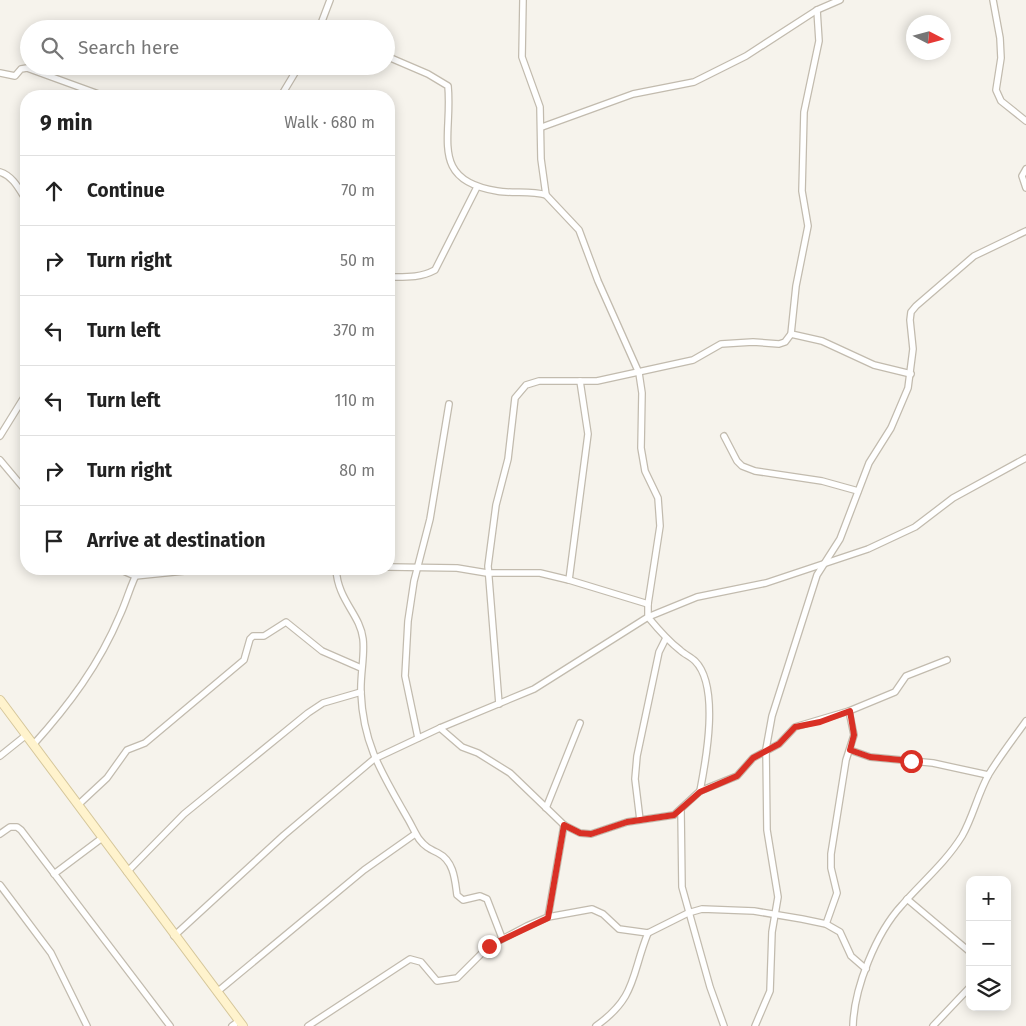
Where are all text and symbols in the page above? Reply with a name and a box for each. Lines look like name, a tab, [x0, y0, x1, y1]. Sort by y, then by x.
north arrow	[906, 15, 951, 60]
search box	[20, 20, 395, 75]
icon: search	[38, 34, 66, 62]
text: Search here	[78, 36, 179, 59]
text: 9 min	[40, 110, 93, 136]
text: Walk · 680 m	[284, 113, 375, 132]
icon: ahead	[40, 177, 68, 205]
text: Continue	[87, 179, 165, 202]
text: 70 m	[341, 181, 375, 200]
icon: right	[40, 247, 68, 275]
text: Turn right	[87, 249, 172, 272]
text: 50 m	[340, 251, 375, 270]
icon: left	[40, 317, 68, 345]
text: Turn left	[87, 319, 161, 342]
text: 370 m	[333, 321, 375, 340]
icon: left	[40, 387, 68, 415]
text: Turn left	[87, 389, 161, 412]
text: 110 m	[334, 391, 375, 410]
icon: right	[40, 457, 68, 485]
text: Turn right	[87, 459, 172, 482]
text: 80 m	[339, 461, 375, 480]
icon: arrive	[40, 527, 68, 555]
text: Arrive at destination	[87, 529, 266, 552]
route start	[900, 750, 923, 773]
map controls	[966, 876, 1011, 1011]
button: +	[966, 876, 1011, 921]
button: −	[966, 921, 1011, 966]
route end	[478, 935, 501, 958]
button: layers	[966, 966, 1011, 1011]

